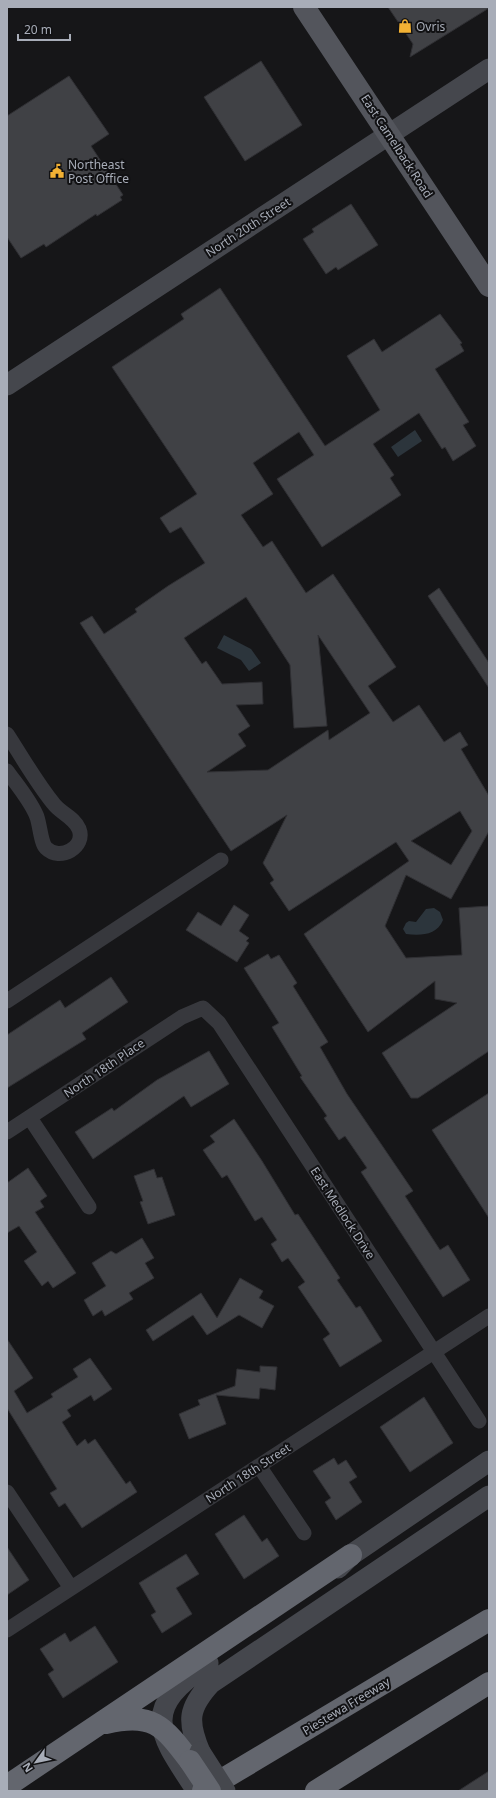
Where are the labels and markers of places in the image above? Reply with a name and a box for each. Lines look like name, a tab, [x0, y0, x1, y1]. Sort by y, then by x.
shop icon: Ovris	[397, 18, 413, 34]
place label: Ovris	[416, 18, 446, 35]
place label: Northeast Post Office	[68, 156, 129, 187]
public building icon: Northeast Post Office	[49, 163, 65, 179]

